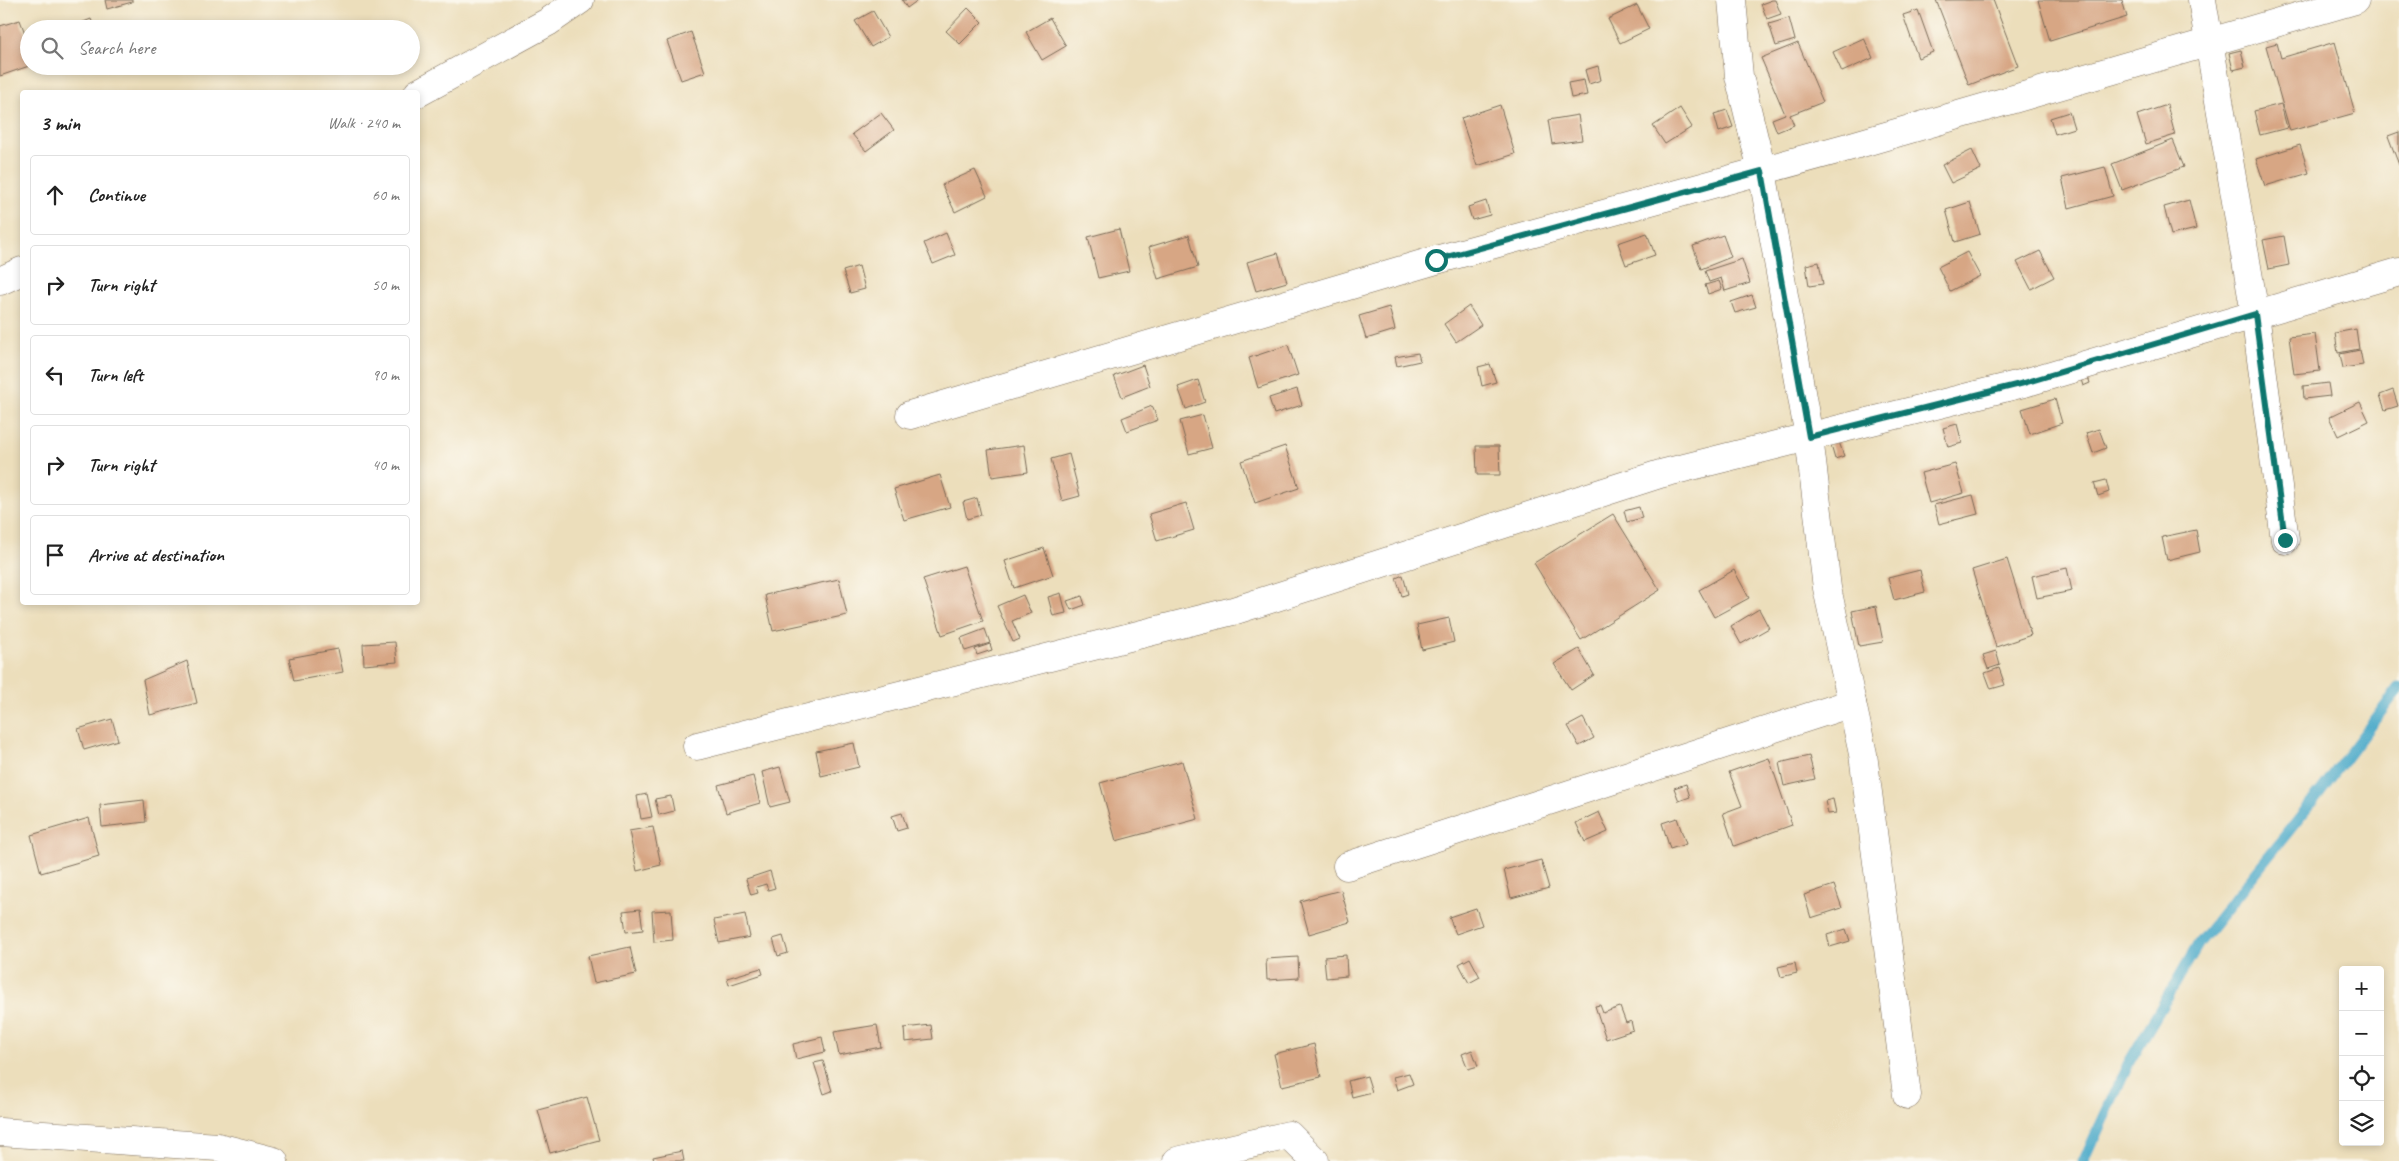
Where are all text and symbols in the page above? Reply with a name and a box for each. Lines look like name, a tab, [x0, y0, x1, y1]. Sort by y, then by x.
search box	[20, 20, 420, 75]
icon: search	[38, 34, 66, 62]
text: Search here	[78, 36, 155, 60]
text: 3 min	[40, 110, 80, 136]
text: Walk · 240 m	[328, 113, 400, 133]
icon: ahead	[41, 181, 69, 209]
text: Continue	[88, 183, 145, 207]
text: 60 m	[372, 185, 399, 205]
route start	[1425, 249, 1448, 272]
icon: right	[41, 271, 69, 299]
text: Turn right	[88, 273, 155, 297]
text: 50 m	[372, 275, 399, 295]
icon: left	[41, 361, 69, 389]
text: Turn left	[88, 363, 143, 387]
text: 90 m	[372, 365, 399, 385]
icon: right	[41, 451, 69, 479]
text: Turn right	[88, 453, 155, 477]
text: 40 m	[372, 455, 399, 475]
route end	[2274, 529, 2297, 552]
icon: arrive	[41, 541, 69, 569]
text: Arrive at destination	[88, 543, 224, 567]
map controls	[2339, 966, 2384, 1146]
button: +	[2339, 966, 2384, 1011]
button: −	[2339, 1011, 2384, 1056]
button: locate	[2339, 1056, 2384, 1101]
button: layers	[2339, 1101, 2384, 1146]

